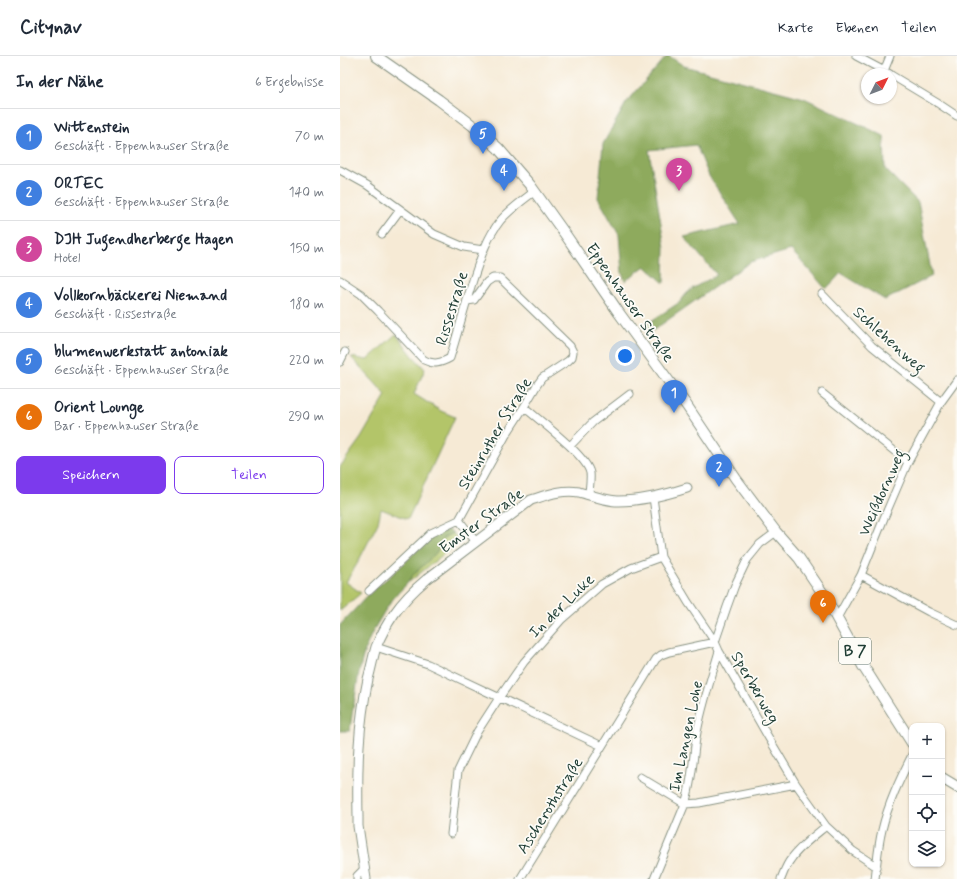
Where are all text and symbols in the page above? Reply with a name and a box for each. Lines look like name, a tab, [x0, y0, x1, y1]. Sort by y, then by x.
text: Citynav	[20, 15, 82, 40]
text: Karte	[778, 19, 813, 37]
text: Ebenen	[835, 19, 879, 37]
text: Teilen	[901, 19, 937, 37]
north arrow	[861, 68, 897, 104]
text: In der Nähe	[16, 71, 104, 93]
text: 6 Ergebnisse	[255, 74, 324, 91]
text: Wittenstein	[54, 118, 130, 138]
pin: 5	[470, 121, 496, 154]
text: 1	[26, 128, 32, 145]
text: 70 m	[295, 128, 324, 145]
text: Geschäft · Eppenhauser Straße	[54, 138, 229, 155]
pin: 4	[491, 158, 517, 191]
pin: 3	[666, 158, 692, 191]
text: ORTEC	[54, 174, 103, 194]
text: 2	[26, 184, 32, 201]
text: 140 m	[289, 184, 324, 201]
text: Geschäft · Eppenhauser Straße	[54, 194, 229, 211]
text: DJH Jugendherberge Hagen	[54, 230, 234, 250]
street label: Eppenhauser Straße	[581, 239, 679, 367]
text: 3	[26, 240, 32, 257]
text: 150 m	[290, 240, 324, 257]
text: Hotel	[54, 250, 80, 267]
street label: Rissestraße	[431, 269, 474, 348]
text: Vollkornbäckerei Niemand	[54, 286, 227, 306]
text: 4	[25, 296, 33, 313]
text: 180 m	[289, 296, 324, 313]
street label: Schlehenweg	[848, 302, 930, 379]
text: Geschäft · Rissestraße	[54, 306, 177, 323]
text: blumenwerkstatt antoniak	[54, 342, 228, 362]
your location	[615, 346, 635, 366]
text: 5	[25, 352, 33, 369]
text: 220 m	[289, 352, 324, 369]
text: Geschäft · Eppenhauser Straße	[54, 362, 229, 379]
street label: Steinruther Straße	[453, 374, 537, 494]
pin: 1	[661, 380, 687, 413]
text: Orient Lounge	[54, 398, 144, 418]
text: 6	[26, 408, 32, 425]
text: 290 m	[288, 408, 324, 425]
text: Bar · Eppenhauser Straße	[54, 418, 199, 435]
street label: Weißdornweg	[854, 446, 912, 540]
pin: 2	[706, 454, 732, 487]
button: Speichern	[16, 456, 166, 494]
button: Teilen	[174, 456, 324, 494]
street label: Emster Straße	[436, 483, 528, 559]
street label: In der Luke	[525, 569, 600, 643]
pin: 6	[810, 590, 836, 623]
road number: B 7	[839, 638, 871, 664]
street label: Sperberweg	[725, 648, 784, 728]
street label: Im Langen Lohe	[664, 679, 708, 794]
map controls	[909, 723, 945, 867]
button: +	[909, 723, 945, 759]
street label: Ascherothstraße	[512, 753, 588, 858]
button: −	[909, 759, 945, 795]
button: locate	[909, 795, 945, 831]
button: layers	[909, 831, 945, 867]

